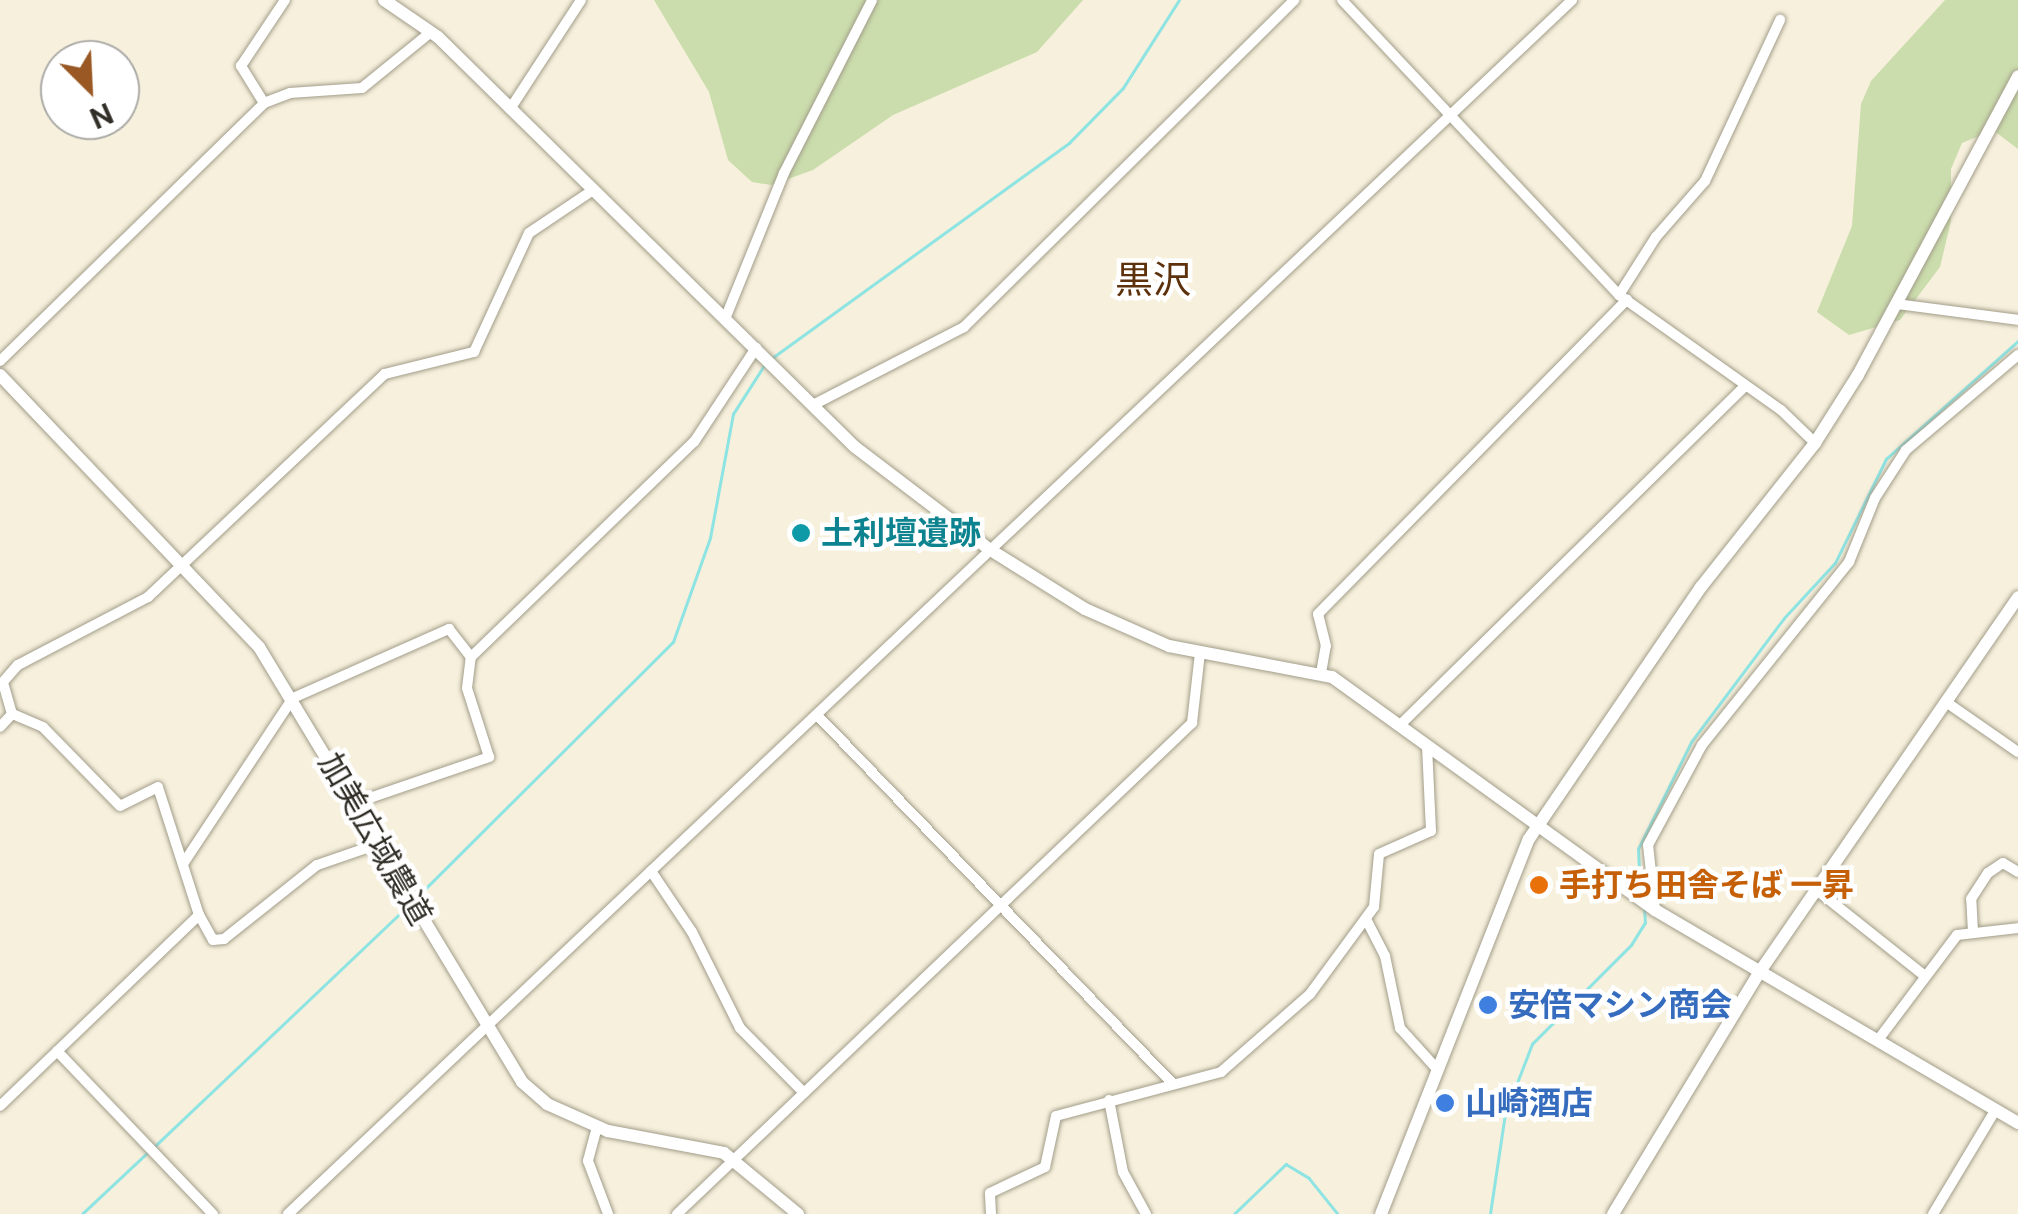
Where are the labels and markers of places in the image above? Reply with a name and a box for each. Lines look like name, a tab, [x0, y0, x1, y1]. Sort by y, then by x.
place label: 土利壇遺跡	[821, 514, 981, 552]
marker: 土利壇遺跡	[790, 522, 812, 544]
place label: 手打ち田舎そば 一昇	[1559, 866, 1854, 904]
marker: 手打ち田舎そば 一昇	[1528, 874, 1550, 896]
place label: 安倍マシン商会	[1508, 986, 1732, 1024]
marker: 安倍マシン商会	[1477, 994, 1499, 1016]
place label: 山崎酒店	[1465, 1084, 1593, 1122]
marker: 山崎酒店	[1434, 1092, 1456, 1114]

